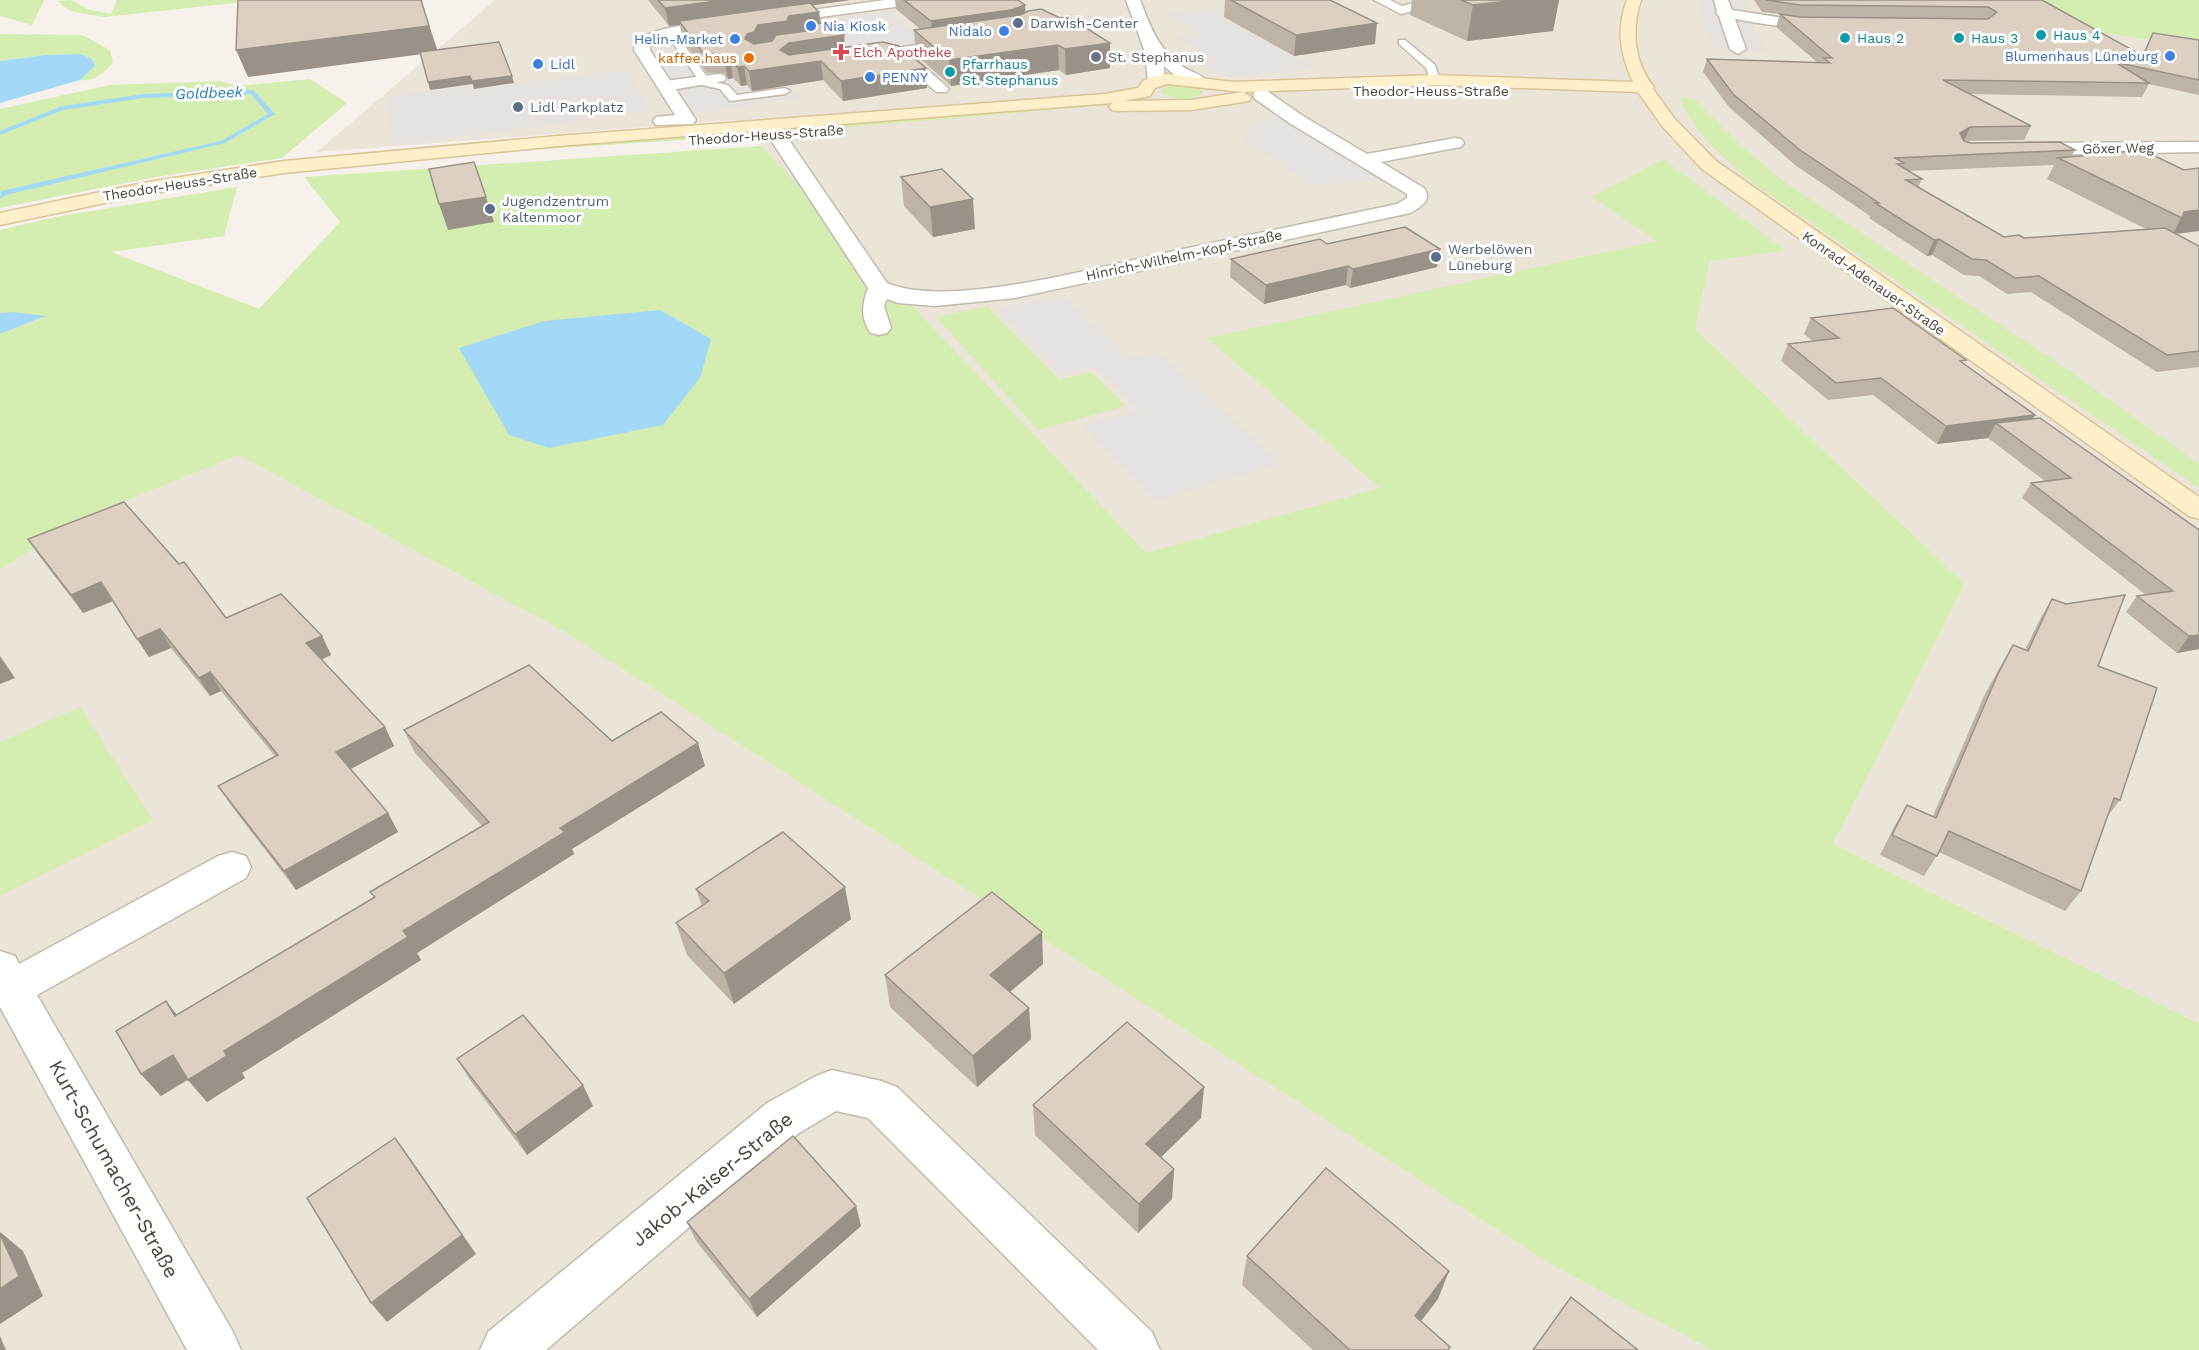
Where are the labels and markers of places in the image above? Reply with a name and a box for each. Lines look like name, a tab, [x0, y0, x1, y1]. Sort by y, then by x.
place label: Darwish-Center	[1030, 15, 1139, 31]
marker: Darwish-Center	[1011, 16, 1025, 30]
place label: Nia Kiosk	[823, 18, 886, 34]
marker: Nia Kiosk	[804, 19, 818, 33]
place label: Nidalo	[949, 23, 992, 39]
marker: Nidalo	[997, 24, 1011, 38]
place label: Haus 4	[2053, 27, 2100, 43]
marker: Haus 4	[2034, 28, 2048, 42]
place label: Haus 2	[1857, 30, 1904, 46]
place label: Haus 3	[1971, 30, 2018, 46]
place label: Helin-Market	[634, 31, 723, 47]
marker: Haus 2	[1838, 31, 1852, 45]
marker: Haus 3	[1952, 31, 1966, 45]
marker: Helin-Market	[728, 32, 742, 46]
place label: Elch Apotheke	[853, 44, 952, 60]
marker: Elch Apotheke	[834, 45, 848, 59]
place label: Blumenhaus Lüneburg	[2005, 48, 2159, 64]
place label: St. Stephanus	[1108, 49, 1204, 65]
marker: Blumenhaus Lüneburg	[2163, 49, 2177, 63]
place label: kaffee.haus	[658, 50, 737, 66]
marker: St. Stephanus	[1089, 50, 1103, 64]
marker: kaffee.haus	[742, 51, 756, 65]
place label: Lidl	[550, 56, 576, 72]
place label: Pfarrhaus St. Stephanus	[962, 56, 1058, 88]
marker: Lidl	[531, 57, 545, 71]
marker: Pfarrhaus St. Stephanus	[943, 65, 957, 79]
place label: PENNY	[882, 69, 928, 85]
marker: PENNY	[863, 70, 877, 84]
place label: Lidl Parkplatz	[530, 99, 624, 115]
marker: Lidl Parkplatz	[511, 100, 525, 114]
place label: Jugendzentrum Kaltenmoor	[502, 193, 609, 225]
marker: Jugendzentrum Kaltenmoor	[483, 202, 497, 216]
place label: Werbelöwen Lüneburg	[1448, 241, 1532, 273]
marker: Werbelöwen Lüneburg	[1429, 250, 1443, 264]

